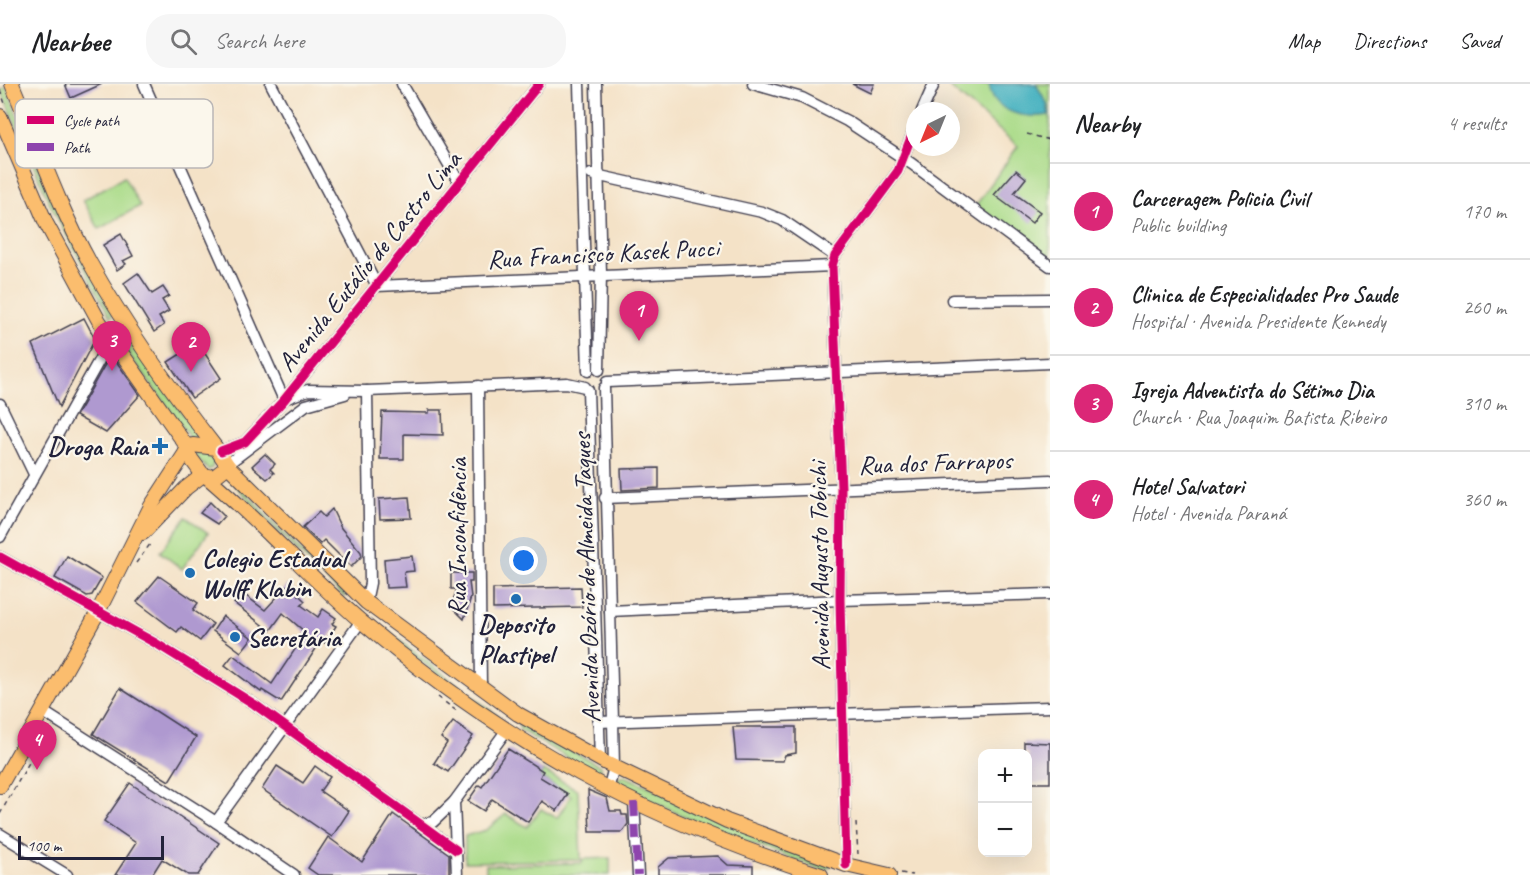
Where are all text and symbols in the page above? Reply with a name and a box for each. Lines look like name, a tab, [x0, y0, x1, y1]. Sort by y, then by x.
search box	[146, 14, 566, 68]
text: Nearbee	[30, 24, 110, 59]
icon: search	[167, 25, 200, 58]
text: Search here	[215, 27, 304, 55]
text: Map	[1288, 28, 1320, 54]
text: Directions	[1353, 28, 1426, 54]
text: Saved	[1459, 28, 1500, 54]
legend	[15, 99, 213, 168]
north arrow	[906, 102, 960, 156]
text: Nearby	[1074, 107, 1139, 140]
text: Cycle path	[64, 111, 120, 131]
text: 4 results	[1447, 111, 1506, 136]
text: Path	[64, 138, 91, 158]
street label: Avenida Eutálio de Castro Lima	[270, 143, 470, 378]
text: Carceragem Policia Civil	[1131, 185, 1309, 213]
text: 1	[1089, 199, 1098, 224]
text: 170 m	[1463, 199, 1506, 224]
text: Public building	[1131, 213, 1226, 238]
street label: Rua Francisco Kasek Pucci	[486, 231, 723, 276]
text: Clinica de Especialidades Pro Saude	[1131, 281, 1397, 309]
pin: 1	[620, 292, 658, 341]
text: 2	[1089, 295, 1098, 320]
text: 260 m	[1463, 295, 1506, 320]
text: Hospital · Avenida Presidente Kennedy	[1131, 309, 1386, 334]
pin: 3	[92, 322, 132, 371]
pin: 2	[172, 322, 210, 372]
text: Igreja Adventista do Sétimo Dia	[1131, 377, 1374, 405]
text: 3	[1089, 391, 1098, 416]
text: 310 m	[1463, 391, 1506, 416]
text: Church · Rua Joaquim Batista Ribeiro	[1131, 405, 1386, 430]
place label: Droga Raia	[48, 430, 150, 463]
street label: Avenida Ozório de Almeida Taques	[565, 431, 608, 723]
marker: Droga Raia	[153, 439, 167, 453]
street label: Rua dos Farrapos	[858, 443, 1014, 482]
street label: Rua Inconfidência	[441, 456, 474, 616]
street label: Avenida Augusto Tobichi	[801, 458, 838, 671]
text: Hotel Salvatori	[1131, 473, 1244, 501]
text: 4	[1089, 487, 1098, 512]
text: 360 m	[1463, 487, 1506, 512]
text: Hotel · Avenida Paraná	[1131, 501, 1286, 526]
place label: Colegio Estadual Wolff Klabin	[202, 542, 351, 605]
your location	[509, 546, 538, 575]
marker: Colegio Estadual Wolff Klabin	[183, 566, 197, 580]
marker: Deposito Plastipel	[509, 592, 523, 606]
place label: Deposito Plastipel	[478, 608, 558, 671]
place label: Secretária	[247, 621, 343, 654]
marker: Secretária	[228, 630, 242, 644]
pin: 4	[18, 720, 57, 770]
map controls	[978, 749, 1032, 857]
button: +	[978, 749, 1032, 803]
button: −	[978, 803, 1032, 857]
scale bar	[18, 833, 164, 860]
text: 100 m	[27, 836, 61, 856]

